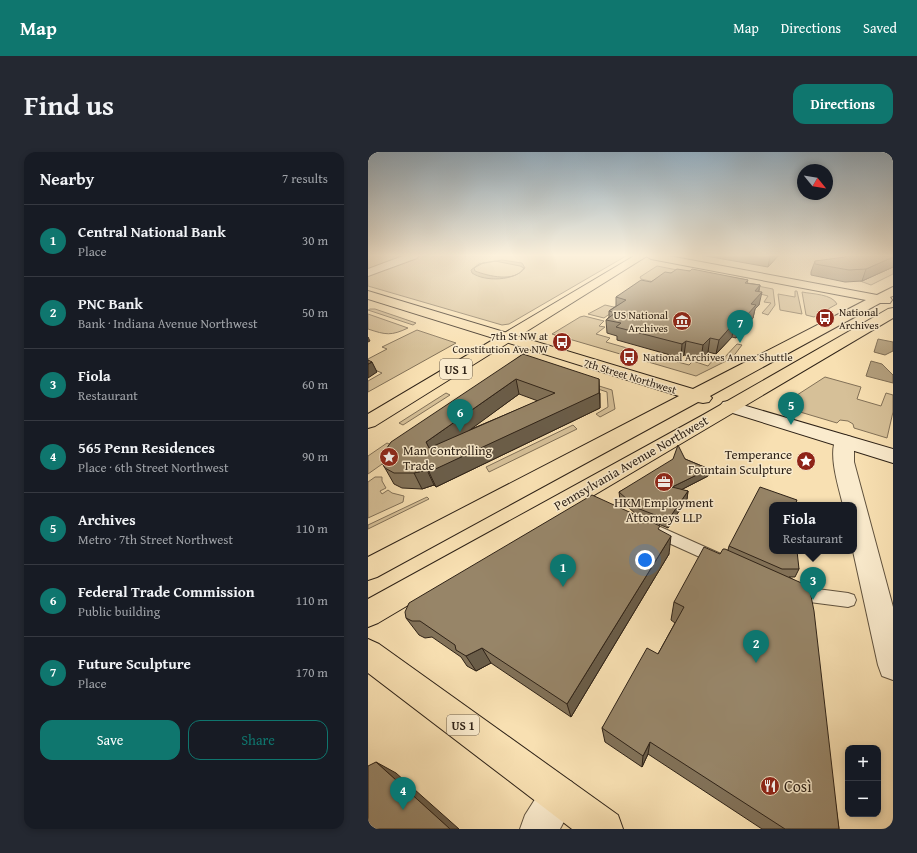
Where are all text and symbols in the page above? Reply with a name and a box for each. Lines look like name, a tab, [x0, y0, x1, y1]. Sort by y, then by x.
text: Map	[20, 14, 57, 42]
text: Map	[733, 18, 759, 38]
text: Directions	[781, 18, 841, 38]
text: Saved	[863, 18, 897, 38]
text: Find us	[24, 84, 114, 125]
button: Directions	[793, 84, 893, 124]
north arrow	[797, 164, 833, 200]
text: Nearby	[40, 166, 94, 191]
text: 7 results	[282, 169, 328, 188]
text: Central National Bank	[78, 221, 226, 242]
text: 1	[50, 231, 56, 250]
text: 30 m	[302, 231, 328, 250]
text: Place	[78, 242, 107, 261]
text: PNC Bank	[78, 293, 143, 314]
text: 2	[50, 303, 56, 322]
text: 50 m	[302, 303, 328, 322]
place label: National Archives	[839, 304, 879, 333]
place label: US National Archives	[614, 307, 668, 336]
bus stop icon: National Archives	[814, 307, 836, 329]
museum icon: US National Archives	[671, 310, 693, 332]
pin: 7	[727, 310, 753, 343]
text: Bank · Indiana Avenue Northwest	[78, 314, 258, 333]
place label: 7th St NW at Constitution Ave NW	[452, 328, 549, 357]
bus stop icon: 7th St NW at Constitution Ave NW	[551, 331, 573, 353]
bus stop icon: National Archives Annex Shuttle	[618, 346, 640, 368]
place label: National Archives Annex Shuttle	[643, 349, 793, 365]
street label: 7th Street Northwest	[582, 354, 679, 398]
road number: US 1	[440, 359, 472, 379]
text: Fiola	[78, 365, 111, 386]
text: 3	[50, 375, 56, 394]
text: 60 m	[302, 375, 328, 394]
text: Restaurant	[78, 386, 138, 405]
pin: 5	[778, 392, 804, 425]
pin: 6	[447, 399, 473, 432]
street label: Pennsylvania Avenue Northwest	[550, 411, 712, 515]
text: 565 Penn Residences	[78, 437, 215, 458]
place label: Man Controlling Trade	[403, 441, 493, 475]
place label: Temperance Fountain Sculpture	[688, 445, 792, 479]
place icon: Man Controlling Trade	[378, 446, 400, 468]
text: 4	[50, 447, 56, 466]
text: 90 m	[302, 447, 328, 466]
place icon: Temperance Fountain Sculpture	[795, 450, 817, 472]
text: Place · 6th Street Northwest	[78, 458, 229, 477]
office icon: HKM Employment Attorneys LLP	[653, 471, 675, 493]
place label: HKM Employment Attorneys LLP	[614, 493, 714, 527]
popup	[769, 502, 857, 554]
text: Fiola	[783, 508, 816, 529]
text: Archives	[78, 509, 136, 530]
text: 5	[50, 519, 56, 538]
text: 110 m	[296, 519, 328, 538]
text: Restaurant	[783, 529, 843, 548]
text: Metro · 7th Street Northwest	[78, 530, 233, 549]
your location	[635, 550, 655, 570]
pin: 1	[550, 554, 576, 587]
pin: 3	[800, 567, 826, 600]
text: Federal Trade Commission	[78, 581, 255, 602]
text: 6	[50, 591, 56, 610]
text: 110 m	[296, 591, 328, 610]
text: Public building	[78, 602, 160, 621]
pin: 2	[743, 630, 769, 663]
text: Future Sculpture	[78, 653, 191, 674]
text: 7	[50, 663, 56, 682]
text: 170 m	[296, 663, 328, 682]
text: Place	[78, 674, 107, 693]
road number: US 1	[447, 715, 479, 735]
button: Save	[40, 720, 180, 760]
button: Share	[188, 720, 328, 760]
map controls	[845, 745, 881, 817]
button: +	[845, 745, 881, 781]
place label: Così	[784, 774, 812, 798]
restaurant icon: Così	[759, 775, 781, 797]
pin: 4	[390, 777, 416, 810]
button: −	[845, 781, 881, 817]

